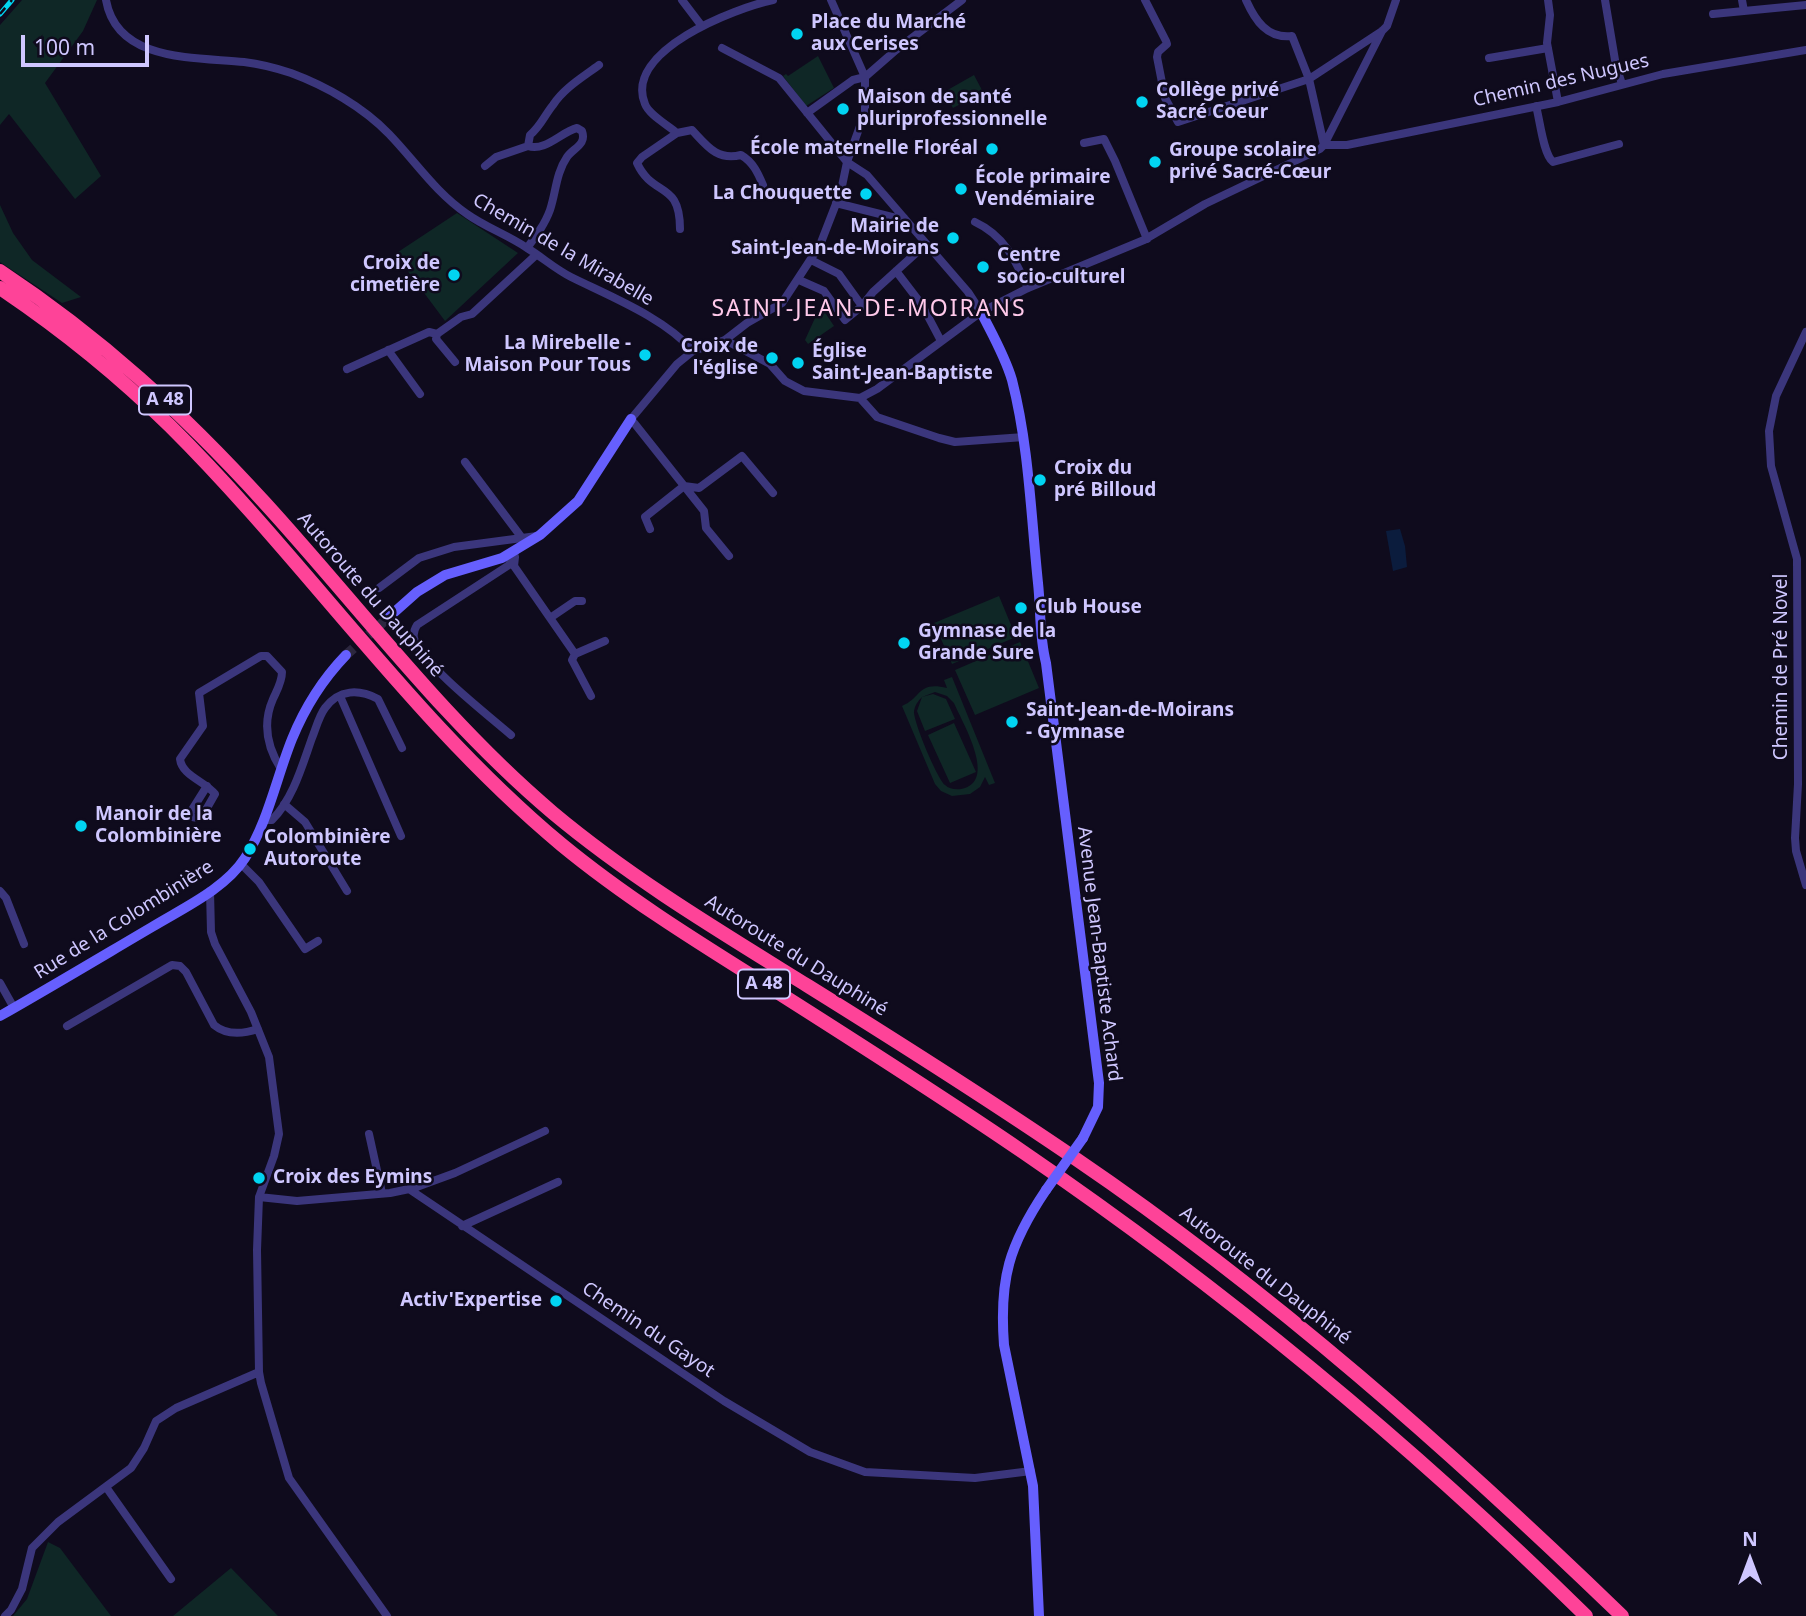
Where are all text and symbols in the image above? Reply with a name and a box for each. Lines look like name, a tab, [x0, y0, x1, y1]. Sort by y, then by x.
place label: Place du Marché aux Cerises	[811, 12, 966, 56]
scale bar	[24, 21, 152, 65]
marker: Place du Marché aux Cerises	[789, 26, 805, 42]
text: 100 m	[34, 33, 95, 61]
street label: Chemin des Nugues	[1471, 50, 1651, 112]
place label: Collège privé Sacré Coeur	[1156, 80, 1279, 124]
place label: Maison de santé pluriprofessionnelle	[857, 87, 1047, 131]
marker: Collège privé Sacré Coeur	[1134, 94, 1150, 110]
marker: Maison de santé pluriprofessionnelle	[835, 101, 851, 117]
place label: École maternelle Floréal	[750, 138, 978, 160]
place label: Groupe scolaire privé Sacré-Cœur	[1169, 140, 1331, 184]
marker: École maternelle Floréal	[984, 141, 1000, 157]
marker: Groupe scolaire privé Sacré-Cœur	[1147, 154, 1163, 170]
place label: École primaire Vendémiaire	[975, 167, 1110, 211]
marker: École primaire Vendémiaire	[953, 181, 969, 197]
place label: La Chouquette	[713, 183, 852, 205]
marker: La Chouquette	[858, 186, 874, 202]
street label: Chemin de la Mirabelle	[469, 189, 657, 311]
place label: Mairie de Saint-Jean-de-Moirans	[731, 216, 939, 260]
marker: Mairie de Saint-Jean-de-Moirans	[945, 230, 961, 246]
place label: Centre socio-culturel	[997, 245, 1125, 289]
place label: Croix de cimetière	[350, 253, 440, 297]
marker: Centre socio-culturel	[975, 259, 991, 275]
marker: Croix de cimetière	[446, 267, 462, 283]
district label: SAINT-JEAN-DE-MOIRANS	[714, 295, 1024, 323]
place label: La Mirebelle - Maison Pour Tous	[464, 333, 631, 377]
place label: Croix de l'église	[681, 336, 758, 380]
place label: Église Saint-Jean-Baptiste	[812, 341, 993, 385]
marker: La Mirebelle - Maison Pour Tous	[637, 347, 653, 363]
marker: Croix de l'église	[764, 350, 780, 366]
marker: Église Saint-Jean-Baptiste	[790, 355, 806, 371]
road number: A 48	[139, 386, 191, 414]
place label: Croix du pré Billoud	[1054, 458, 1156, 502]
marker: Croix du pré Billoud	[1032, 472, 1048, 488]
street label: Autoroute du Dauphiné	[292, 508, 448, 682]
street label: Chemin de Pré Novel	[1771, 574, 1793, 760]
place label: Club House	[1035, 597, 1142, 619]
marker: Club House	[1013, 600, 1029, 616]
place label: Gymnase de la Grande Sure	[918, 621, 1056, 665]
marker: Gymnase de la Grande Sure	[896, 635, 912, 651]
place label: Saint-Jean-de-Moirans - Gymnase	[1026, 700, 1234, 744]
marker: Saint-Jean-de-Moirans - Gymnase	[1004, 714, 1020, 730]
place label: Manoir de la Colombinière	[95, 804, 222, 848]
marker: Manoir de la Colombinière	[73, 818, 89, 834]
street label: Avenue Jean-Baptiste Achard	[1072, 825, 1126, 1083]
place label: Colombinière Autoroute	[264, 827, 391, 871]
marker: Colombinière Autoroute	[242, 841, 258, 857]
street label: Rue de la Colombinière	[30, 856, 218, 984]
street label: Autoroute du Dauphiné	[701, 890, 891, 1022]
road number: A 48	[738, 970, 790, 999]
place label: Croix des Eymins	[273, 1167, 432, 1189]
marker: Croix des Eymins	[251, 1170, 267, 1186]
street label: Autoroute du Dauphiné	[1175, 1202, 1355, 1350]
street label: Chemin du Gayot	[577, 1277, 719, 1383]
place label: Activ'Expertise	[400, 1290, 542, 1312]
marker: Activ'Expertise	[548, 1293, 564, 1309]
north arrow	[1715, 1525, 1785, 1595]
text: N	[1742, 1526, 1758, 1552]

